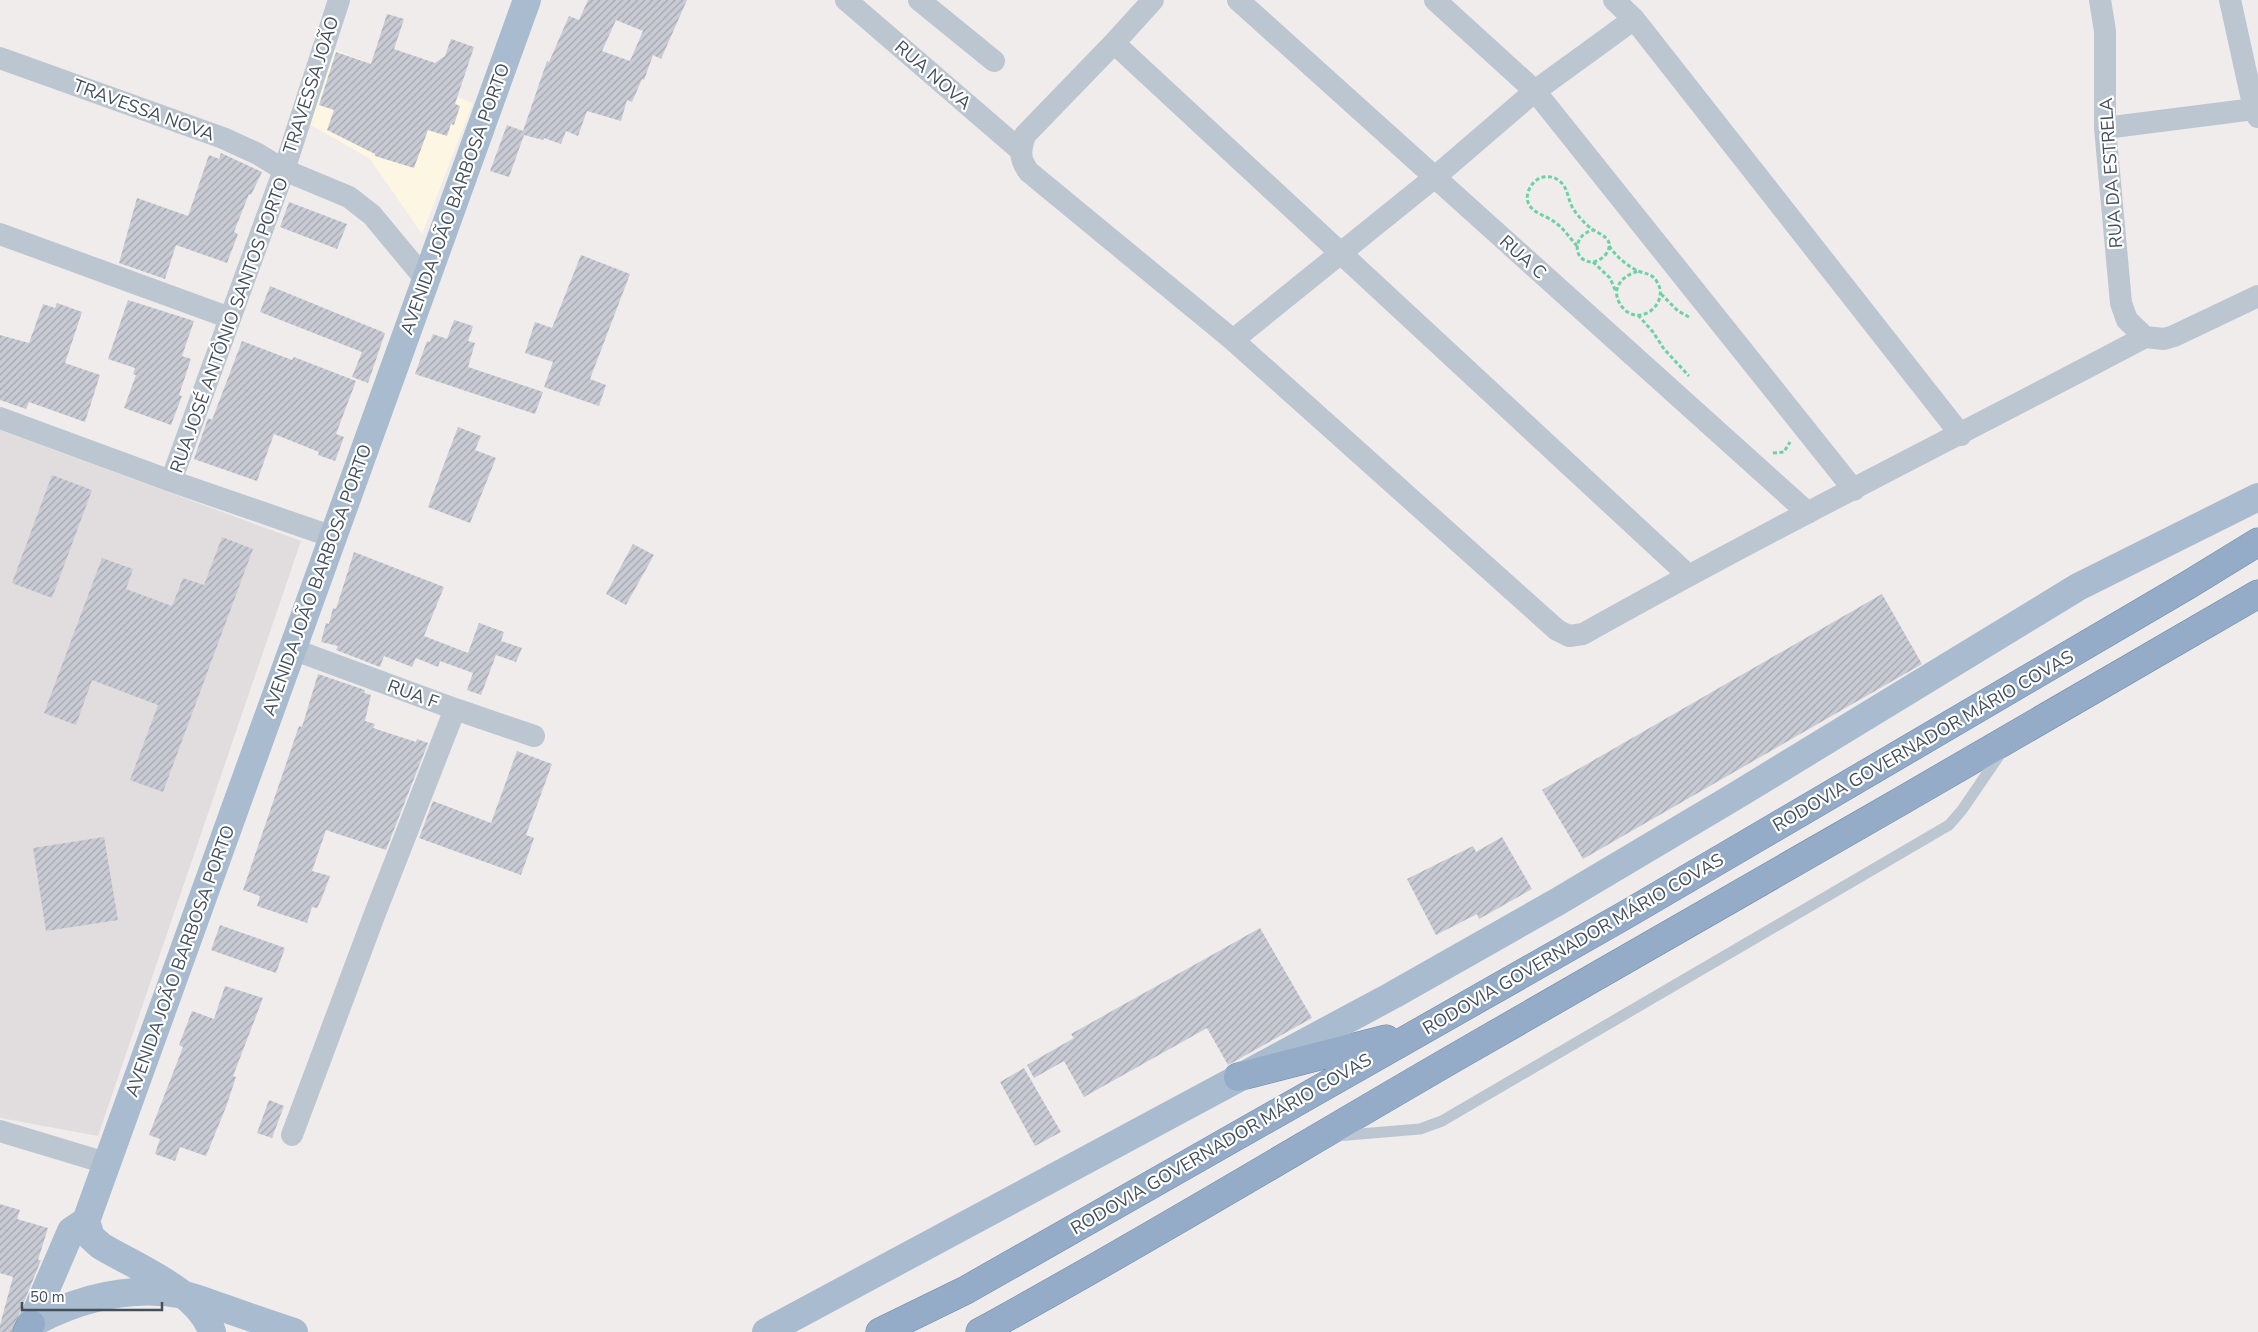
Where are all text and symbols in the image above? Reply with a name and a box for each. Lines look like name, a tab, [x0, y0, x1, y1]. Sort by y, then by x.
street label: TRAVESSA JOÃO	[277, 13, 345, 157]
street label: RUA NOVA	[890, 35, 976, 115]
street label: AVENIDA JOÃO BARBOSA PORTO	[395, 60, 515, 338]
street label: TRAVESSA NOVA	[70, 73, 218, 147]
street label: RUA DA ESTRELA	[2094, 97, 2128, 249]
street label: RUA JOSÉ ANTÔNIO SANTOS PORTO	[164, 174, 294, 476]
street label: RUA C	[1495, 230, 1551, 284]
street label: AVENIDA JOÃO BARBOSA PORTO	[257, 441, 377, 719]
street label: RODOVIA GOVERNADOR MÁRIO COVAS	[1768, 645, 2078, 837]
street label: RUA F	[384, 674, 442, 714]
street label: AVENIDA JOÃO BARBOSA PORTO	[120, 822, 240, 1100]
street label: RODOVIA GOVERNADOR MÁRIO COVAS	[1418, 848, 1728, 1040]
street label: RODOVIA GOVERNADOR MÁRIO COVAS	[1066, 1048, 1376, 1240]
scale bar	[22, 1280, 162, 1312]
text: 50 m	[30, 1287, 65, 1307]

